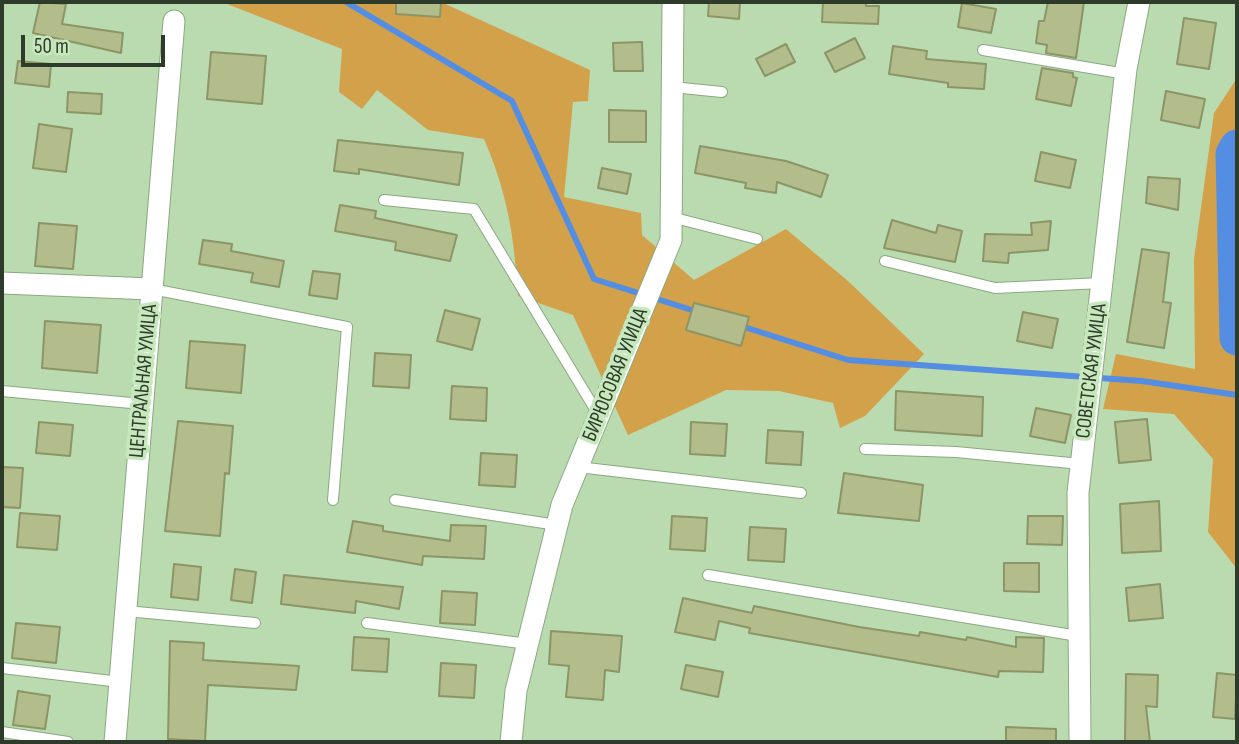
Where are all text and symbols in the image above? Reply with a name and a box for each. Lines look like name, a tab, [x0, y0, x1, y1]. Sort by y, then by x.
scale bar	[24, 21, 168, 65]
text: 50 m	[34, 34, 69, 59]
street label: СОВЕТСКАЯ УЛИЦА	[1071, 302, 1113, 440]
street label: ЦЕНТРАЛЬНАЯ УЛИЦА	[125, 303, 163, 459]
street label: БИРЮСОВАЯ УЛИЦА	[578, 305, 654, 445]

